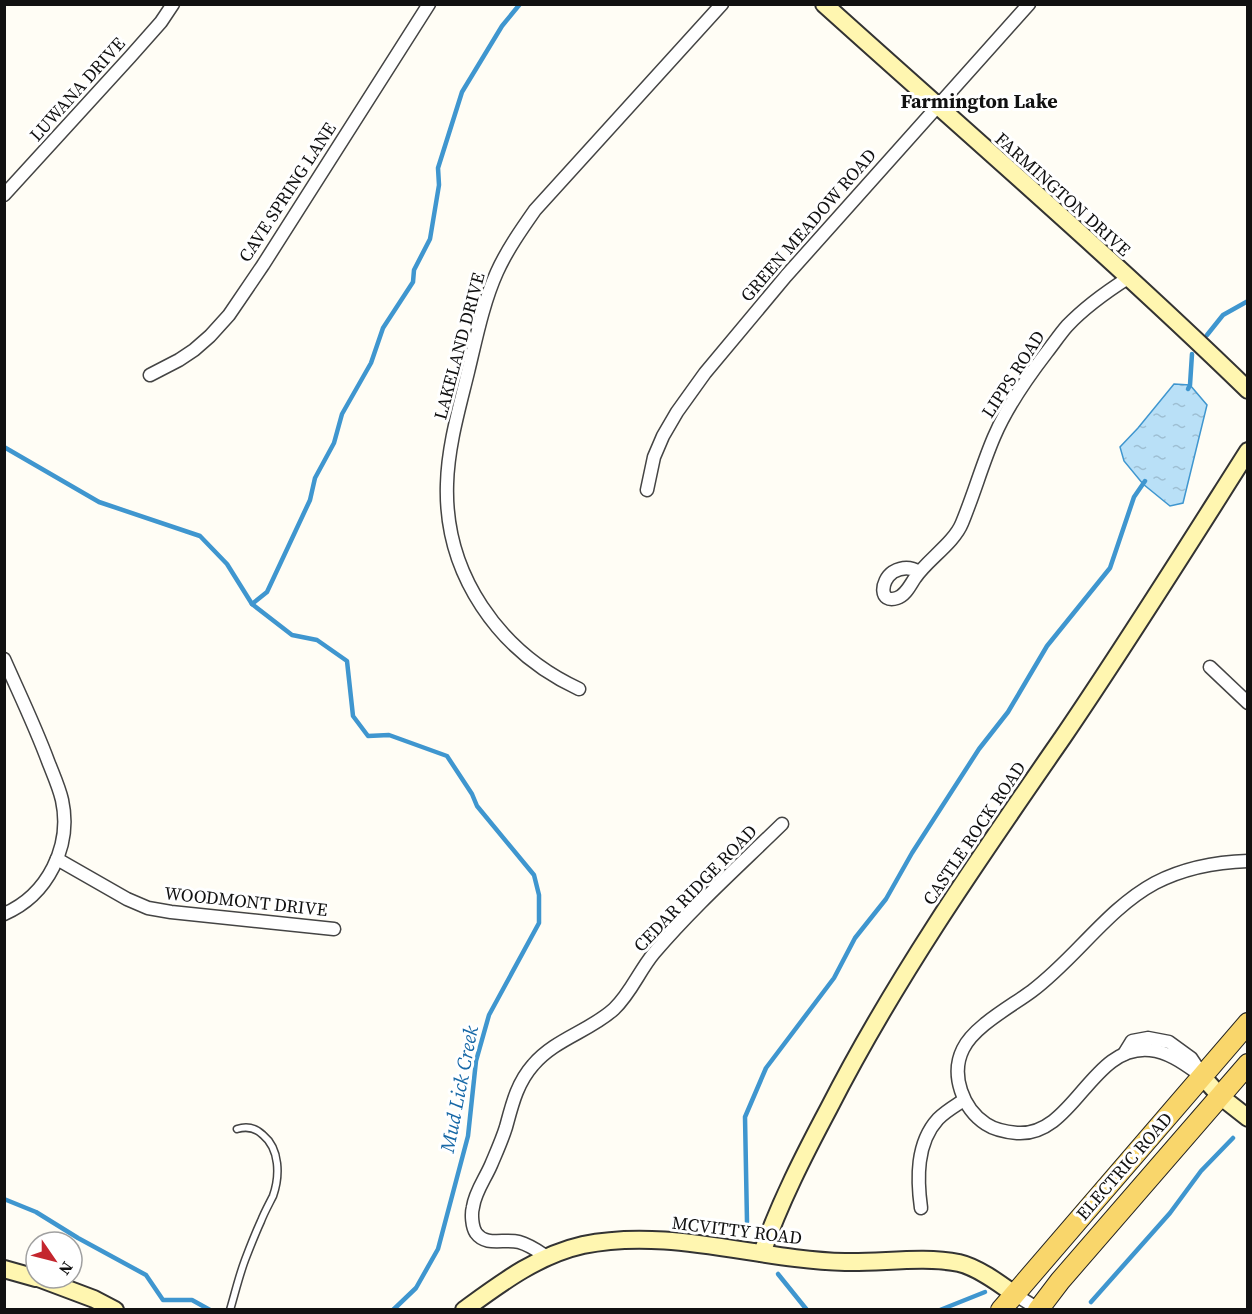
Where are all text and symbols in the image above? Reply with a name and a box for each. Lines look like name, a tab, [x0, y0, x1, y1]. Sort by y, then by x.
street label: LUWANA DRIVE	[24, 31, 131, 146]
district label: Farmington Lake	[900, 87, 1058, 115]
street label: CAVE SPRING LANE	[232, 117, 342, 267]
street label: FARMINGTON DRIVE	[990, 126, 1136, 262]
street label: GREEN MEADOW ROAD	[734, 143, 882, 307]
street label: LAKELAND DRIVE	[427, 269, 491, 422]
street label: LIPPS ROAD	[975, 325, 1051, 423]
street label: CASTLE ROCK ROAD	[917, 756, 1031, 910]
street label: CEDAR RIDGE ROAD	[628, 819, 762, 957]
street label: WOODMONT DRIVE	[163, 880, 329, 922]
water label: Mud Lick Creek	[433, 1023, 485, 1156]
street label: ELECTRIC ROAD	[1070, 1107, 1178, 1225]
street label: MCVITTY ROAD	[671, 1210, 803, 1250]
north arrow	[24, 1230, 84, 1290]
text: N	[54, 1258, 79, 1280]

